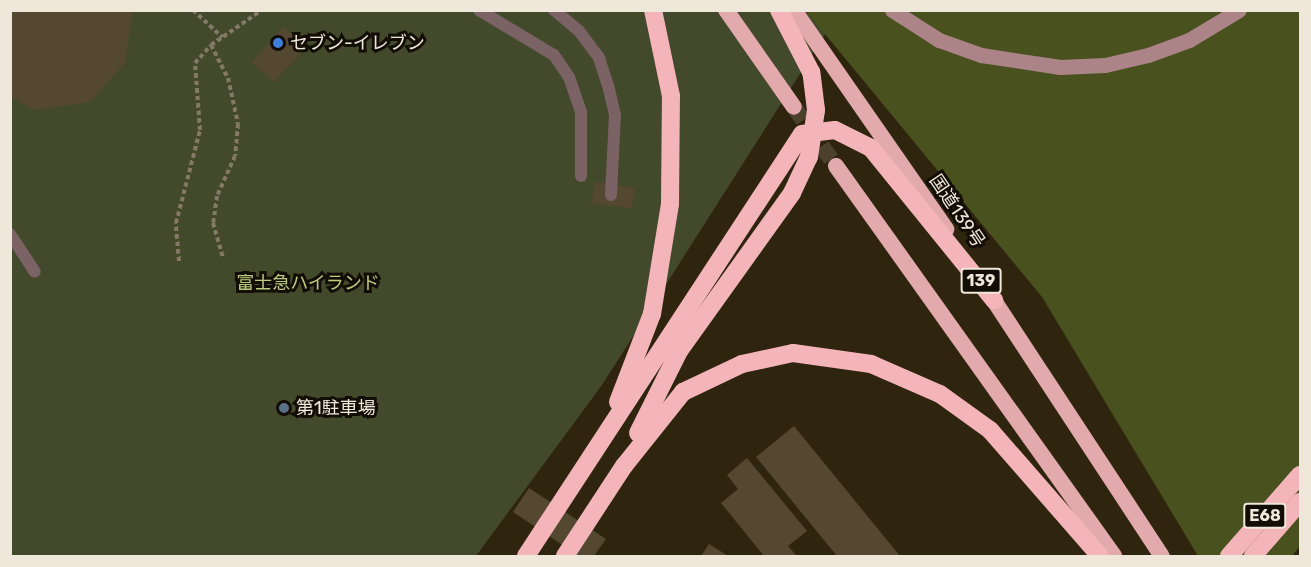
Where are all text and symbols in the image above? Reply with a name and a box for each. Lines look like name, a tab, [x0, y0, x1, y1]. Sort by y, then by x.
place label: セブン-イレブン	[290, 32, 425, 54]
marker: セブン-イレブン	[271, 36, 285, 50]
street label: 国道139号	[925, 170, 989, 252]
road number: 139	[960, 268, 1002, 294]
park label: 富士急ハイランド	[236, 272, 380, 294]
place label: 第1駐車場	[296, 397, 376, 419]
marker: 第1駐車場	[277, 401, 291, 415]
road number: E68	[1242, 503, 1288, 529]

